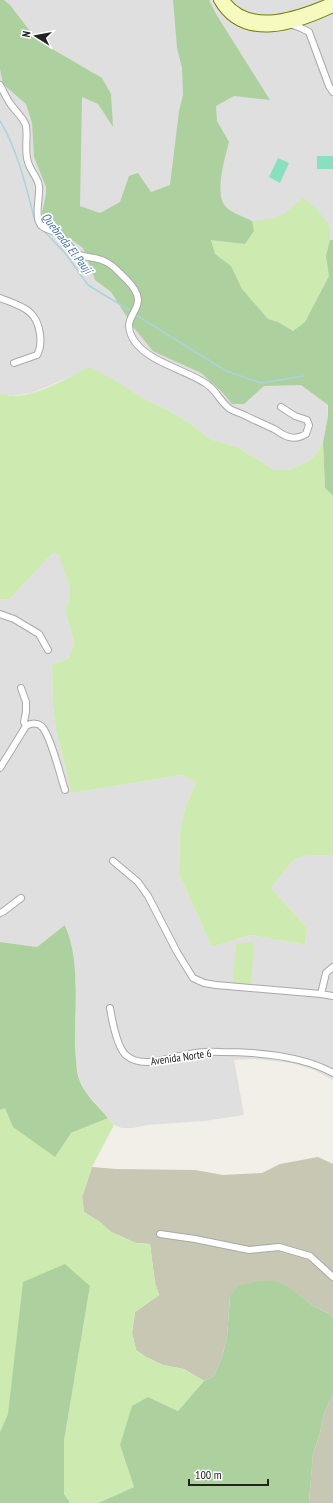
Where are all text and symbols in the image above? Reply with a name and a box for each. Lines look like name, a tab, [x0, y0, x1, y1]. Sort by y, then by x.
north arrow	[16, 16, 56, 56]
text: N	[19, 30, 34, 38]
water label: Quebrada El Paují	[39, 209, 97, 278]
street label: Avenida Norte 6	[150, 1046, 212, 1068]
scale bar	[189, 1461, 268, 1487]
text: 100 m	[195, 1467, 222, 1482]

